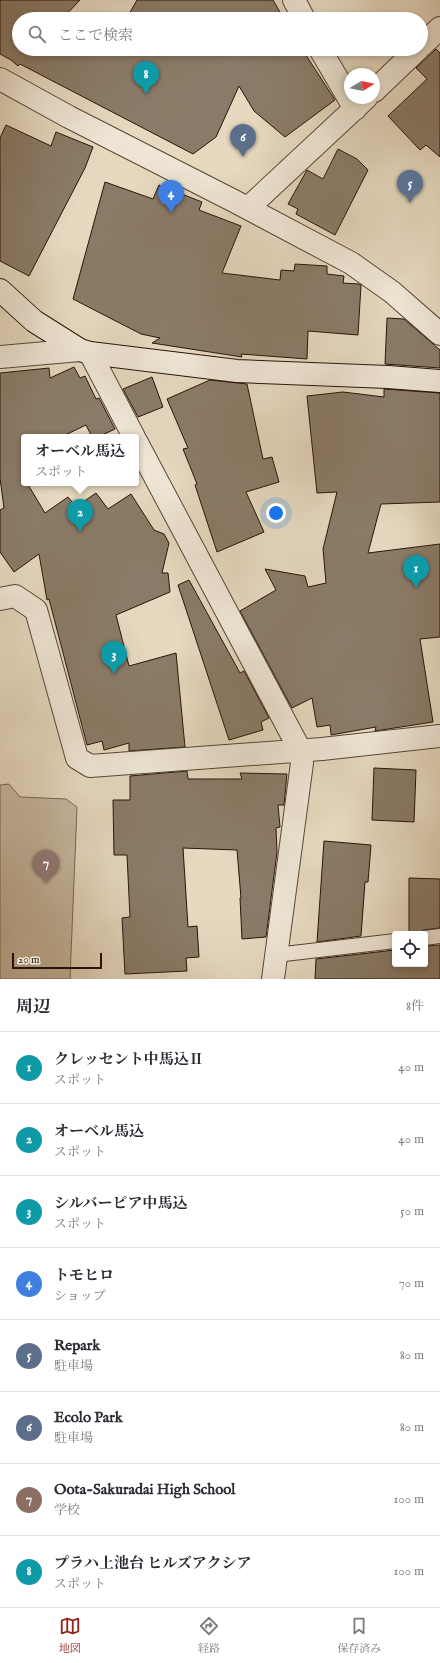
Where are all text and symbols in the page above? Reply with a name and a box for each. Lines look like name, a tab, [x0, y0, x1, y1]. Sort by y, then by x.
search box	[12, 12, 428, 56]
icon: search	[26, 23, 48, 45]
text: ここで検索	[58, 26, 133, 45]
pin: 8	[133, 61, 159, 94]
north arrow	[344, 68, 380, 104]
pin: 6	[230, 124, 256, 157]
pin: 5	[397, 170, 423, 203]
pin: 4	[158, 180, 184, 213]
popup	[21, 434, 139, 486]
text: オーベル馬込	[35, 442, 125, 461]
text: スポット	[35, 464, 87, 481]
pin: 2	[67, 499, 93, 532]
your location	[266, 503, 286, 523]
pin: 1	[403, 555, 429, 588]
pin: 3	[101, 641, 127, 674]
pin: 7	[33, 850, 59, 883]
map controls	[392, 931, 428, 967]
button: locate	[392, 931, 428, 967]
scale bar	[12, 951, 102, 970]
text: 20 m	[18, 953, 39, 967]
text: 周辺	[16, 997, 50, 1018]
text: 8件	[406, 998, 424, 1015]
text: クレッセント中馬込Ⅱ	[54, 1050, 204, 1069]
text: 1	[27, 1059, 31, 1076]
text: 40 m	[398, 1059, 424, 1076]
text: スポット	[54, 1072, 106, 1089]
text: オーベル馬込	[54, 1122, 144, 1141]
text: 2	[26, 1131, 32, 1148]
text: 40 m	[398, 1131, 424, 1148]
text: スポット	[54, 1144, 106, 1161]
text: シルバーピア中馬込	[54, 1194, 188, 1213]
text: 3	[27, 1203, 31, 1220]
text: 50 m	[400, 1203, 424, 1220]
text: スポット	[54, 1216, 106, 1233]
text: トモヒロ	[54, 1266, 114, 1285]
text: 4	[26, 1275, 32, 1292]
text: 70 m	[399, 1275, 424, 1292]
text: ショップ	[54, 1288, 106, 1305]
text: Repark	[54, 1336, 100, 1355]
text: 5	[27, 1347, 31, 1364]
text: 80 m	[400, 1347, 424, 1364]
text: 駐車場	[54, 1358, 93, 1375]
text: Ecolo Park	[54, 1408, 123, 1427]
text: 6	[26, 1419, 32, 1436]
text: 80 m	[400, 1419, 424, 1436]
text: 駐車場	[54, 1430, 93, 1447]
text: Oota-Sakuradai High School	[54, 1480, 235, 1499]
text: 7	[26, 1491, 32, 1508]
text: 100 m	[394, 1491, 424, 1508]
text: 学校	[54, 1502, 80, 1519]
text: プラハ上池台 ヒルズアクシア	[54, 1554, 251, 1573]
text: 8	[26, 1563, 32, 1580]
text: 100 m	[394, 1563, 424, 1580]
text: スポット	[54, 1576, 106, 1593]
tab: 地図	[59, 1615, 81, 1656]
tab: 経路	[198, 1615, 220, 1656]
tab: 保存済み	[337, 1615, 381, 1656]

